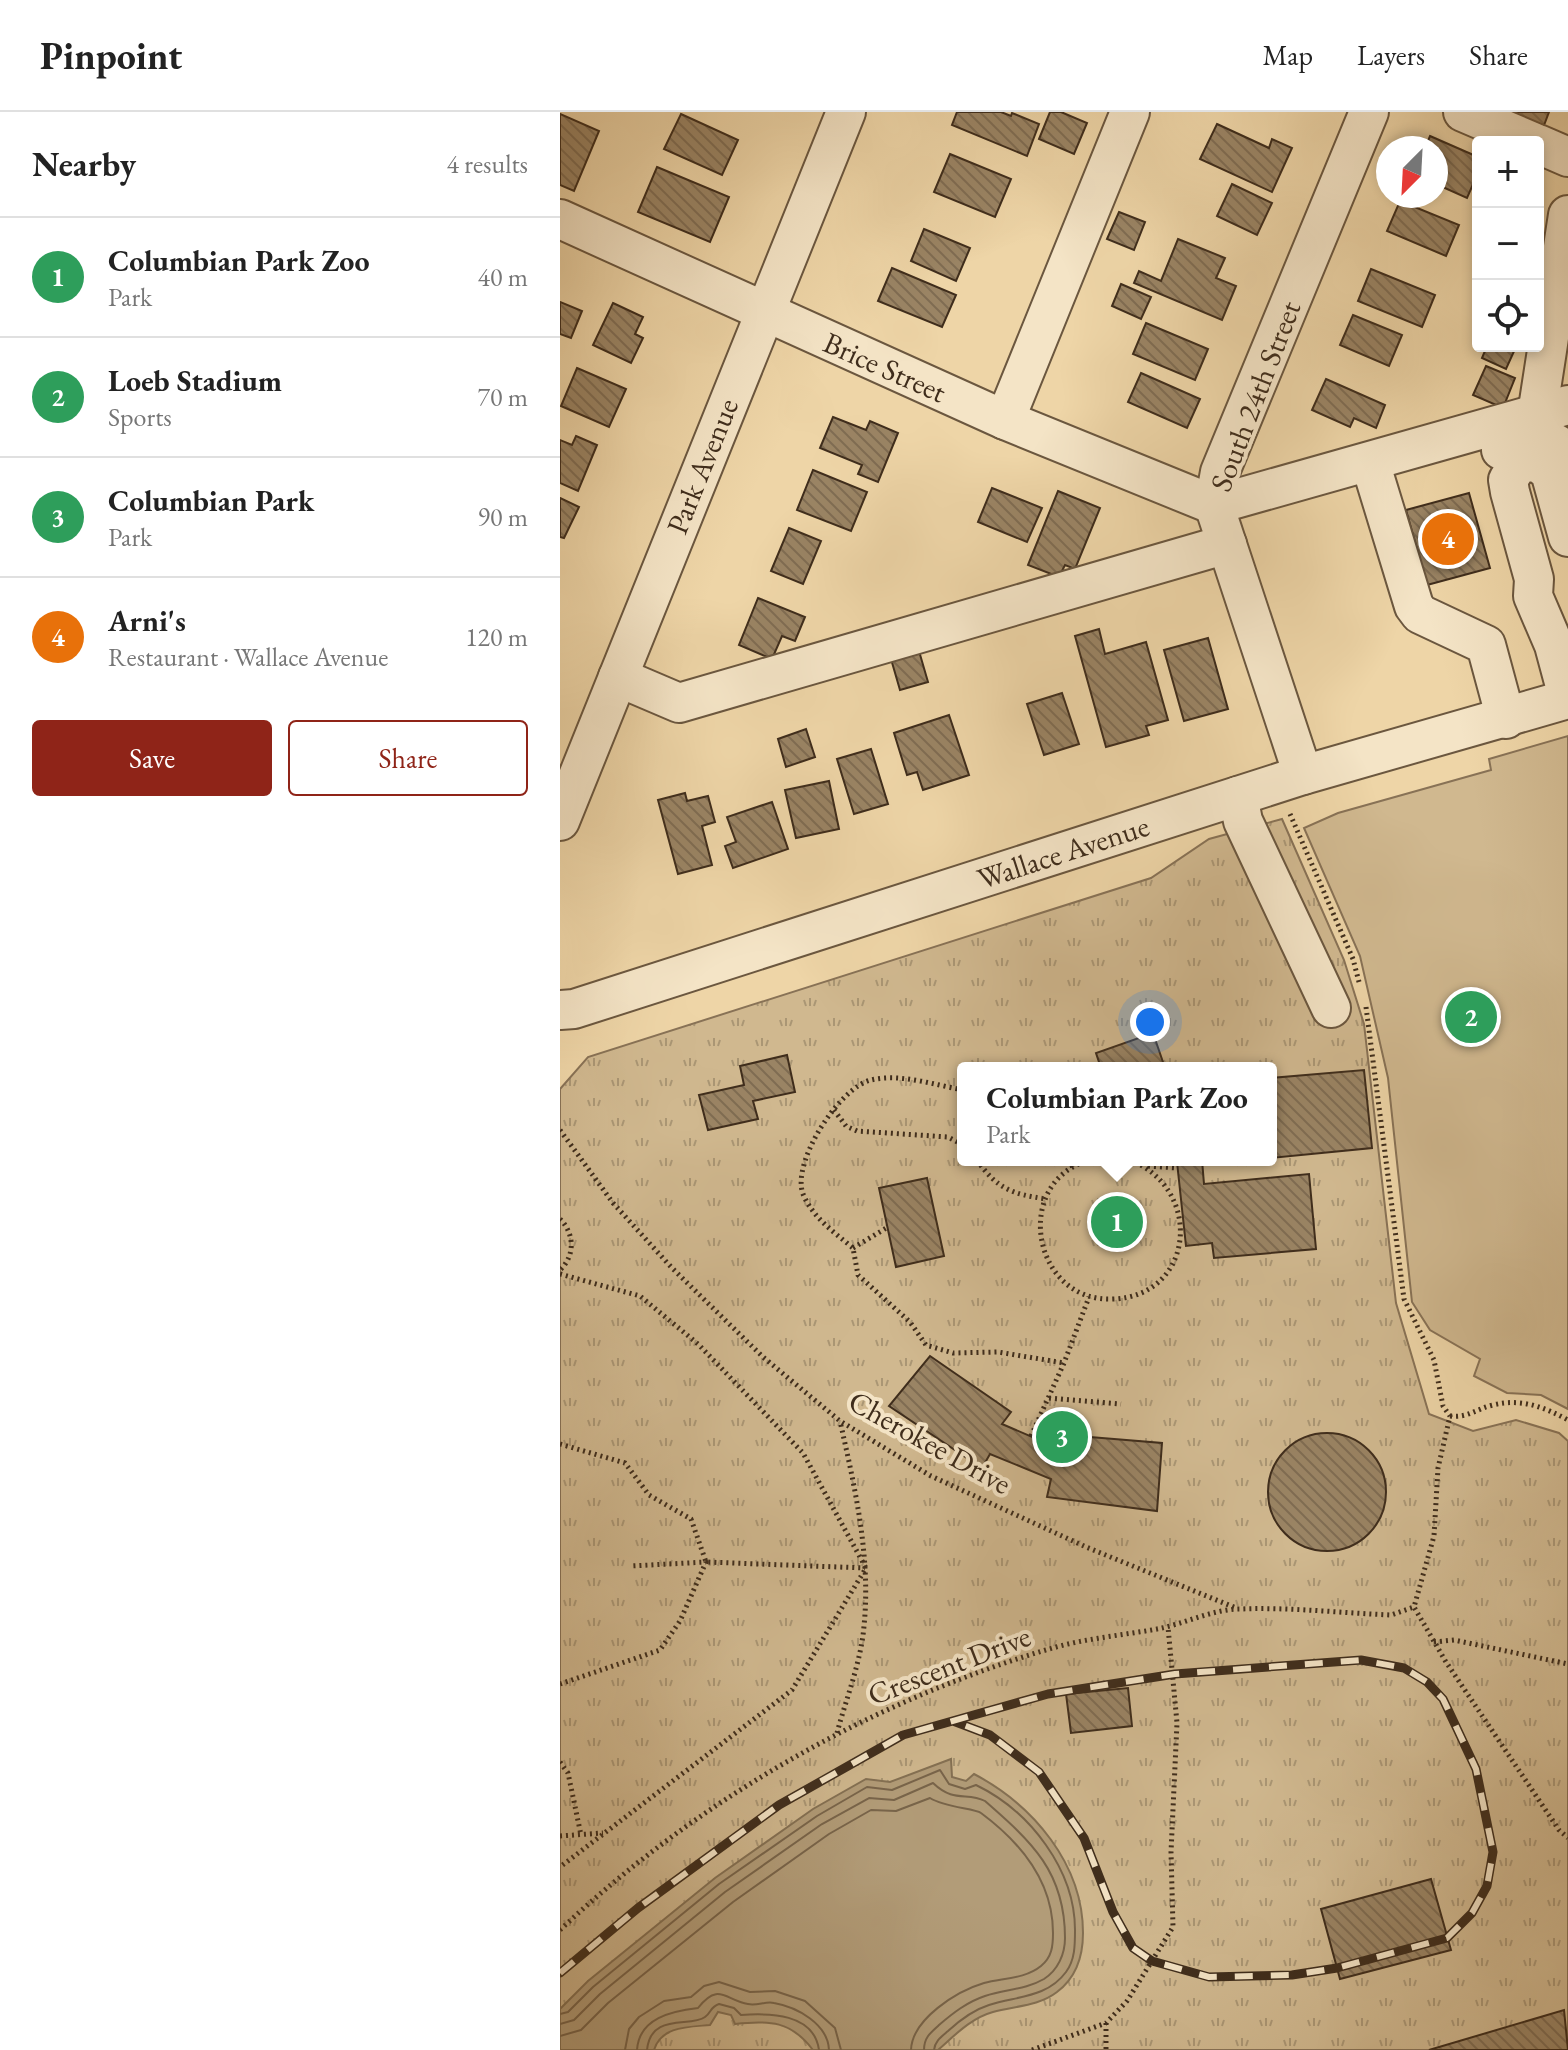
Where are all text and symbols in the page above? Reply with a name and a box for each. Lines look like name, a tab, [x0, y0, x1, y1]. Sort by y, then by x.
text: Pinpoint	[40, 31, 182, 80]
text: Map	[1263, 37, 1313, 73]
text: Layers	[1357, 37, 1425, 73]
text: Share	[1469, 37, 1528, 73]
north arrow	[1376, 136, 1448, 208]
map controls	[1472, 136, 1544, 352]
button: +	[1472, 136, 1544, 208]
text: Nearby	[32, 142, 136, 186]
text: 4 results	[447, 147, 528, 181]
button: −	[1472, 208, 1544, 280]
text: Columbian Park Zoo	[108, 241, 369, 280]
text: 1	[51, 260, 65, 294]
text: 40 m	[478, 260, 528, 294]
text: Park	[108, 280, 152, 314]
button: locate	[1472, 280, 1544, 352]
street label: South 24th Street	[1201, 295, 1309, 497]
street label: Brice Street	[818, 323, 953, 412]
text: Loeb Stadium	[108, 361, 282, 400]
text: 2	[51, 380, 65, 414]
text: 70 m	[478, 380, 528, 414]
street label: Park Avenue	[657, 392, 747, 540]
text: Sports	[108, 400, 172, 434]
text: Columbian Park	[108, 481, 314, 520]
text: 3	[51, 500, 65, 534]
text: 90 m	[478, 500, 528, 534]
pin: 4	[1422, 509, 1474, 569]
text: Park	[108, 520, 152, 554]
text: Arni's	[108, 601, 186, 640]
text: 4	[51, 620, 65, 654]
text: 120 m	[465, 620, 528, 654]
text: Restaurant · Wallace Avenue	[108, 640, 388, 674]
button: Save	[32, 720, 272, 796]
button: Share	[288, 720, 528, 796]
street label: Wallace Avenue	[972, 806, 1154, 898]
pin: 2	[1445, 987, 1497, 1047]
your location	[1130, 1002, 1170, 1042]
popup	[957, 1062, 1277, 1166]
text: Columbian Park Zoo	[986, 1078, 1248, 1117]
text: Park	[986, 1117, 1031, 1151]
pin: 1	[1091, 1192, 1143, 1252]
street label: Cherokee Drive	[842, 1381, 1018, 1503]
pin: 3	[1036, 1407, 1088, 1467]
street label: Crescent Drive	[862, 1616, 1036, 1714]

